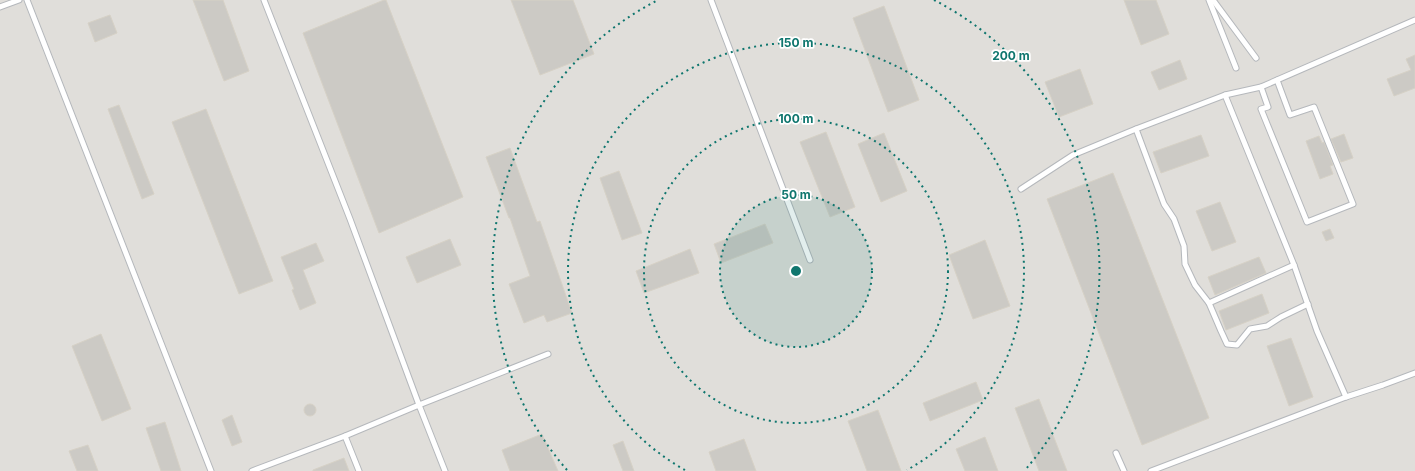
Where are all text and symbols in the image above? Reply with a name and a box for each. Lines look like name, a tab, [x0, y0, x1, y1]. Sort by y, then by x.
text: 150 m	[779, 35, 813, 50]
text: 200 m	[992, 48, 1030, 63]
text: 100 m	[778, 111, 814, 126]
text: 50 m	[781, 187, 811, 202]
centre of rings	[789, 264, 803, 278]

